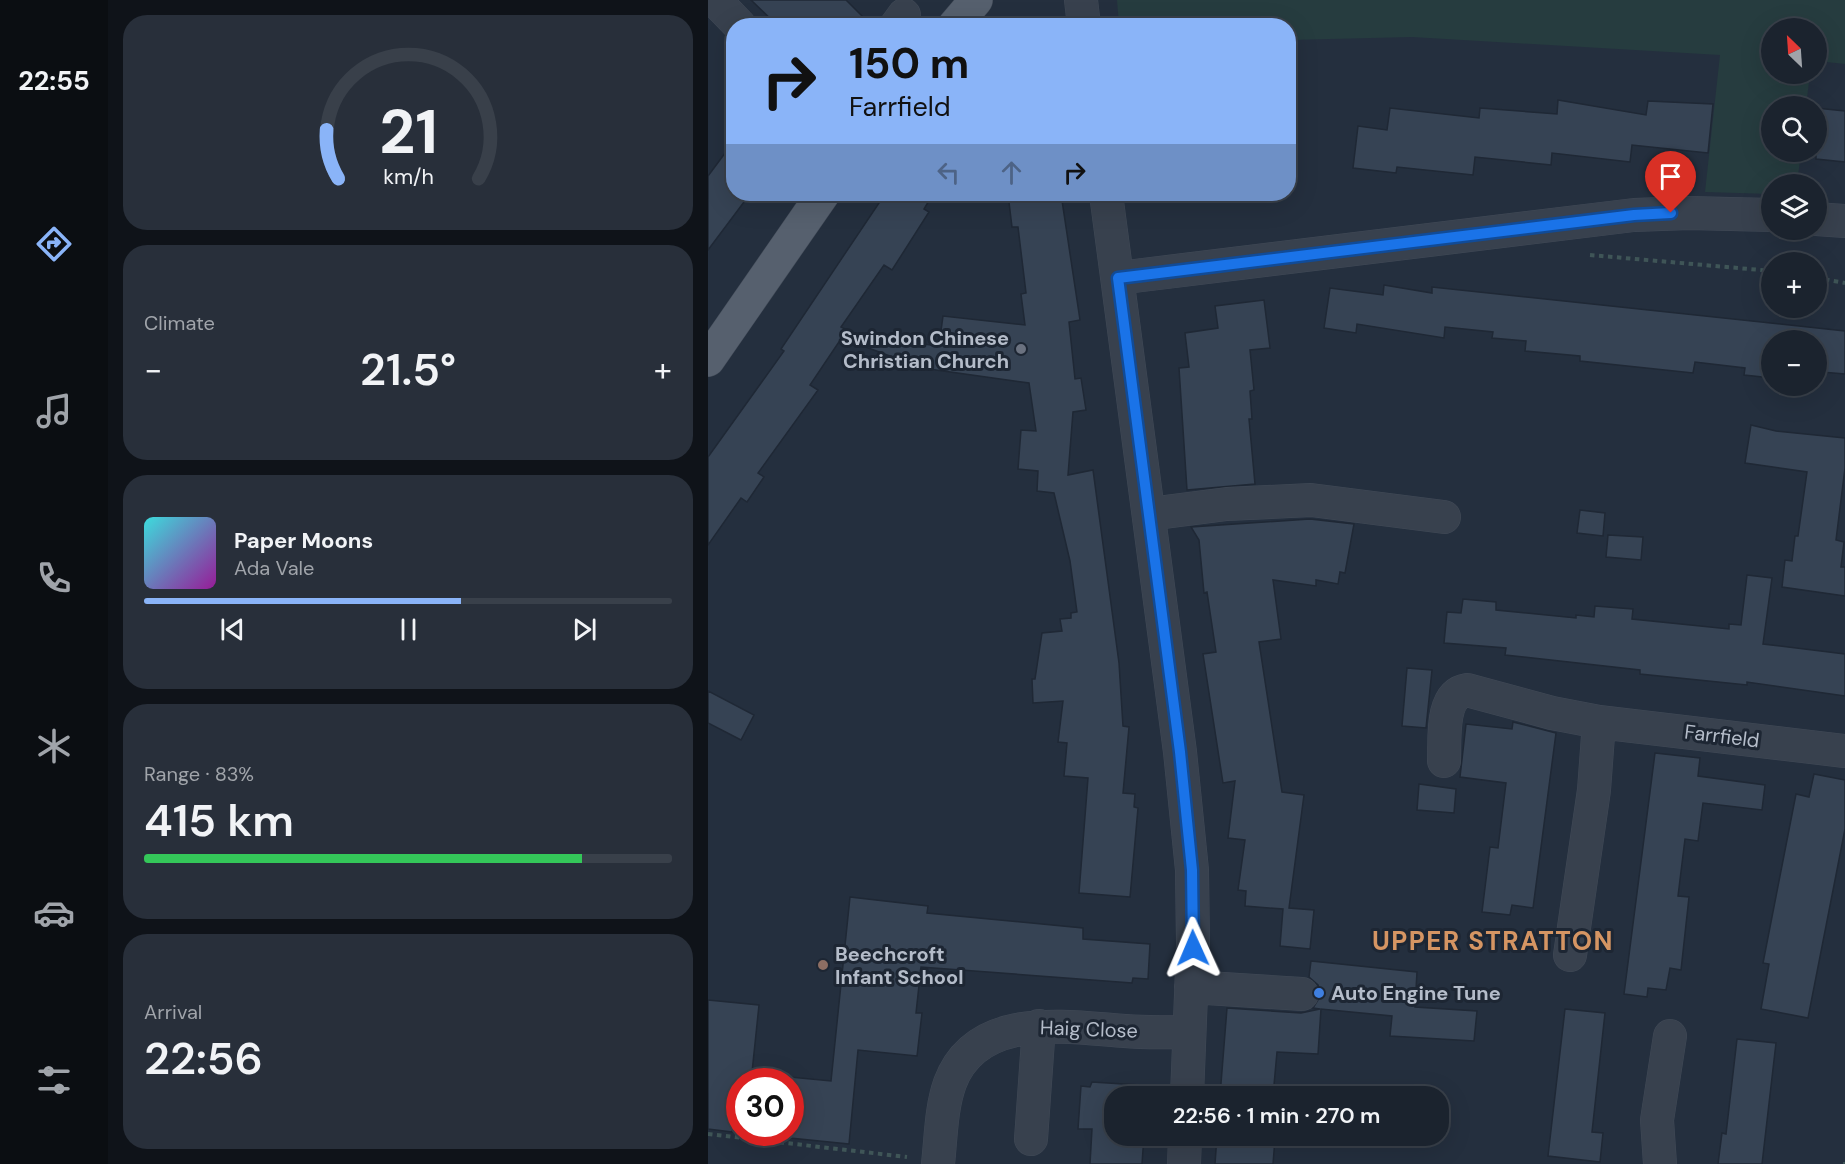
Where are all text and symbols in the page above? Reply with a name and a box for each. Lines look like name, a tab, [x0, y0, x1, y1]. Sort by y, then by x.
north arrow	[1761, 18, 1827, 84]
map controls	[1761, 18, 1827, 396]
text: 150 m	[849, 36, 969, 91]
icon: right	[750, 42, 828, 120]
text: 22:55	[18, 63, 90, 98]
text: Farrfield	[849, 89, 951, 124]
text: 21	[379, 92, 437, 173]
button: search	[1761, 96, 1827, 162]
pin	[1645, 151, 1696, 213]
icon: left	[932, 156, 965, 189]
icon: ahead	[995, 156, 1028, 189]
icon: right	[1058, 156, 1091, 189]
icon: arrive	[1654, 160, 1687, 193]
text: km/h	[383, 164, 433, 192]
button: layers	[1761, 174, 1827, 240]
icon: directions	[33, 223, 75, 265]
button: +	[1761, 252, 1827, 318]
text: Climate	[144, 310, 215, 336]
place label: Swindon Chinese Christian Church	[841, 325, 1009, 374]
button: −	[1761, 330, 1827, 396]
text: 21.5°	[360, 340, 456, 399]
marker: Swindon Chinese Christian Church	[1014, 342, 1028, 356]
text: −	[144, 348, 162, 391]
text: +	[654, 348, 672, 391]
icon: music	[33, 390, 75, 432]
text: Paper Moons	[234, 526, 373, 555]
text: Ada Vale	[234, 555, 314, 581]
icon: phone	[33, 557, 75, 599]
icon: previous	[216, 613, 249, 646]
icon: pause	[392, 613, 425, 646]
icon: next	[568, 613, 601, 646]
street label: Farrfield	[1683, 719, 1761, 753]
icon: climate	[33, 725, 75, 767]
text: Range · 83%	[144, 761, 254, 787]
text: 415 km	[144, 791, 294, 850]
icon: car	[33, 892, 75, 934]
position arrow	[1161, 916, 1225, 980]
district label: UPPER STRATTON	[1372, 924, 1614, 958]
place label: Beechcroft Infant School	[835, 941, 964, 990]
marker: Beechcroft Infant School	[816, 958, 830, 972]
place label: Auto Engine Tune	[1331, 980, 1501, 1006]
marker: Auto Engine Tune	[1312, 986, 1326, 1000]
text: Arrival	[144, 999, 202, 1025]
street label: Haig Close	[1040, 1014, 1138, 1044]
text: 22:56	[144, 1029, 263, 1088]
icon: filters	[33, 1059, 75, 1101]
speed limit sign: 30	[726, 1068, 804, 1146]
text: 22:56 · 1 min · 270 m	[1173, 1101, 1380, 1130]

